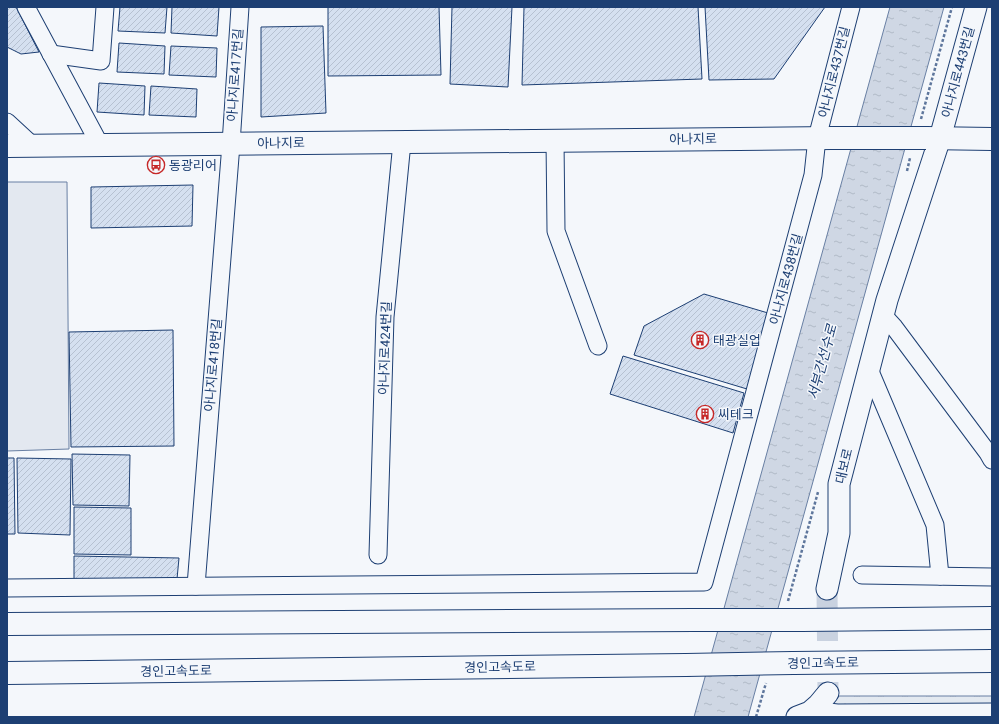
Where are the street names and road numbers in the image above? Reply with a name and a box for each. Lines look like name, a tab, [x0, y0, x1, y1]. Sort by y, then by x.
street label: 아나지로437번길	[815, 25, 853, 119]
street label: 아나지로443번길	[939, 25, 977, 119]
street label: 아나지로417번길	[224, 28, 246, 122]
street label: 아나지로	[669, 131, 717, 147]
street label: 아나지로	[257, 135, 305, 151]
street label: 아나지로438번길	[767, 232, 805, 326]
street label: 아나지로424번길	[376, 301, 394, 395]
street label: 아나지로418번길	[201, 318, 225, 412]
street label: 대보로	[833, 447, 855, 485]
street label: 경인고속도로	[787, 655, 859, 671]
street label: 경인고속도로	[464, 659, 536, 675]
street label: 경인고속도로	[140, 663, 212, 679]

